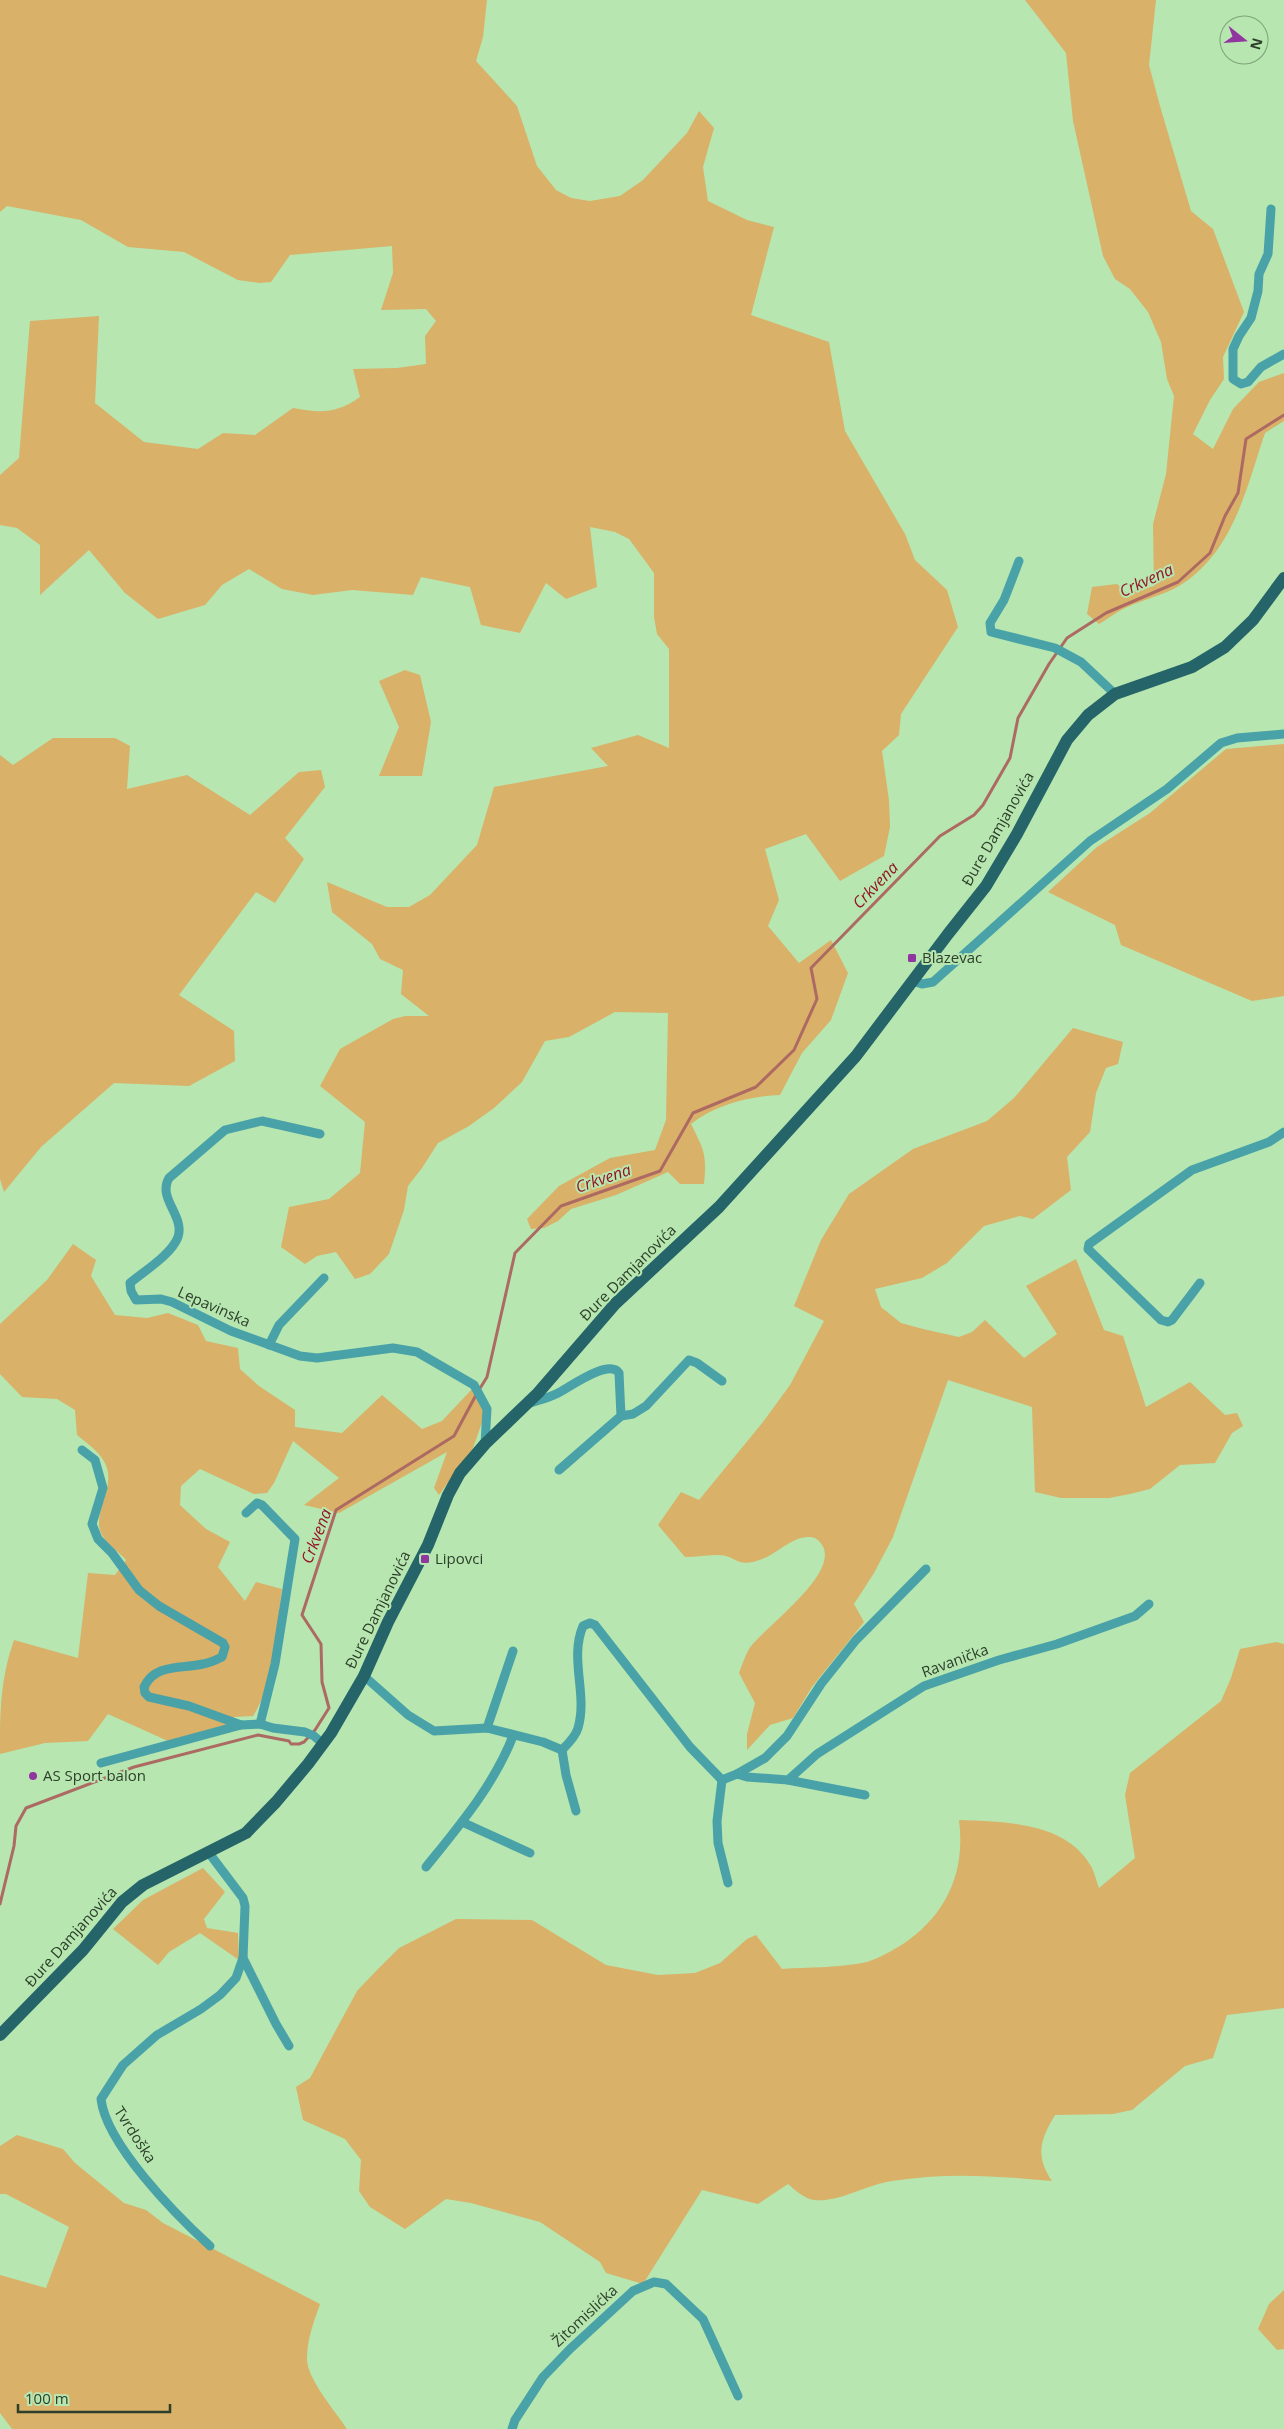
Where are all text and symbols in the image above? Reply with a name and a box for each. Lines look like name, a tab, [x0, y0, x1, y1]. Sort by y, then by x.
north arrow	[1219, 15, 1269, 65]
text: N	[1246, 36, 1268, 52]
water label: Crkvena	[1115, 558, 1177, 602]
street label: Đure Damjanovića	[956, 768, 1038, 889]
water label: Crkvena	[847, 857, 903, 913]
place label: Blazevac	[922, 947, 982, 967]
marker: Blazevac	[906, 952, 918, 964]
water label: Crkvena	[572, 1158, 634, 1198]
street label: Đure Damjanovića	[575, 1220, 680, 1325]
street label: Lepavinska	[175, 1281, 254, 1331]
water label: Crkvena	[295, 1505, 337, 1567]
street label: Đure Damjanovića	[340, 1547, 414, 1672]
place label: Lipovci	[435, 1548, 483, 1568]
marker: Lipovci	[419, 1553, 431, 1565]
street label: Ravanička	[918, 1639, 991, 1681]
place label: AS Sport balon	[43, 1765, 146, 1785]
marker: AS Sport balon	[27, 1770, 39, 1782]
street label: Đure Damjanovića	[20, 1882, 121, 1991]
street label: Tvrdoška	[110, 2102, 162, 2167]
street label: Žitomislićka	[547, 2280, 621, 2351]
scale bar	[18, 2382, 170, 2414]
text: 100 m	[25, 2388, 69, 2408]

